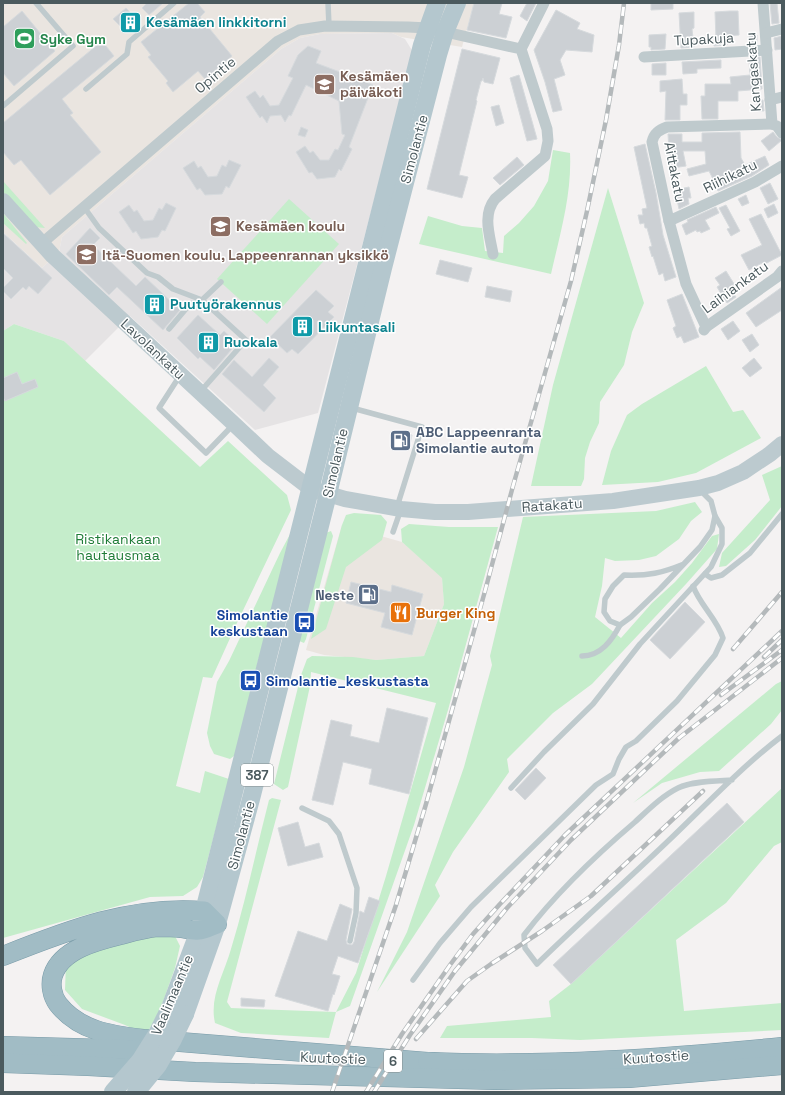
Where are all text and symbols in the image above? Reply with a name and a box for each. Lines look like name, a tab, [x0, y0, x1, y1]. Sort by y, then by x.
building icon: Kesämäen linkkitorni	[118, 9, 144, 35]
place label: Kesämäen linkkitorni	[146, 13, 286, 31]
sports icon: Syke Gym	[11, 26, 37, 52]
street label: Tupakuja	[673, 28, 735, 50]
place label: Syke Gym	[40, 30, 106, 48]
street label: Kangaskatu	[741, 32, 765, 112]
street label: Opintie	[191, 53, 239, 97]
place label: Kesämäen päiväkoti	[340, 67, 409, 101]
school or university icon: Kesämäen päiväkoti	[311, 71, 337, 97]
street label: Simolantie	[396, 113, 432, 185]
street label: Aittakatu	[660, 140, 690, 204]
street label: Riihikatu	[700, 155, 760, 197]
school or university icon: Kesämäen koulu	[208, 213, 234, 239]
place label: Kesämäen koulu	[236, 217, 345, 235]
school or university icon: Itä-Suomen koulu, Lappeenrannan yksikkö	[73, 242, 99, 268]
place label: Itä-Suomen koulu, Lappeenrannan yksikkö	[102, 246, 389, 264]
street label: Laihiankatu	[698, 257, 772, 317]
building icon: Puutyörakennus	[141, 291, 167, 317]
place label: Puutyörakennus	[170, 295, 281, 313]
building icon: Liikuntasali	[289, 314, 315, 340]
street label: Lavolankatu	[117, 315, 189, 383]
place label: Liikuntasali	[318, 318, 395, 336]
building icon: Ruokala	[195, 329, 221, 355]
place label: Ruokala	[224, 333, 278, 351]
place label: ABC Lappeenranta Simolantie autom	[416, 423, 541, 457]
street label: Simolantie	[318, 427, 352, 499]
fuel station icon: ABC Lappeenranta Simolantie autom	[388, 427, 414, 453]
street label: Ratakatu	[521, 494, 583, 516]
park label: Ristikankaan hautausmaa	[75, 530, 161, 564]
fuel station icon: Neste	[356, 582, 382, 608]
place label: Neste	[315, 586, 354, 604]
restaurant icon: Burger King	[387, 600, 413, 626]
place label: Burger King	[416, 604, 495, 622]
place label: Simolantie keskustaan	[210, 606, 288, 640]
bus stop icon: Simolantie keskustaan	[291, 610, 317, 636]
bus stop icon: Simolantie_keskustasta	[237, 668, 263, 694]
place label: Simolantie_keskustasta	[266, 672, 429, 690]
road number: 387	[241, 764, 273, 786]
street label: Simolantie	[223, 799, 259, 871]
street label: Vaalimaantie	[147, 952, 197, 1038]
street label: Kuutostie	[623, 1046, 689, 1068]
street label: Kuutostie	[300, 1048, 366, 1068]
road number: 6	[384, 1050, 402, 1072]

